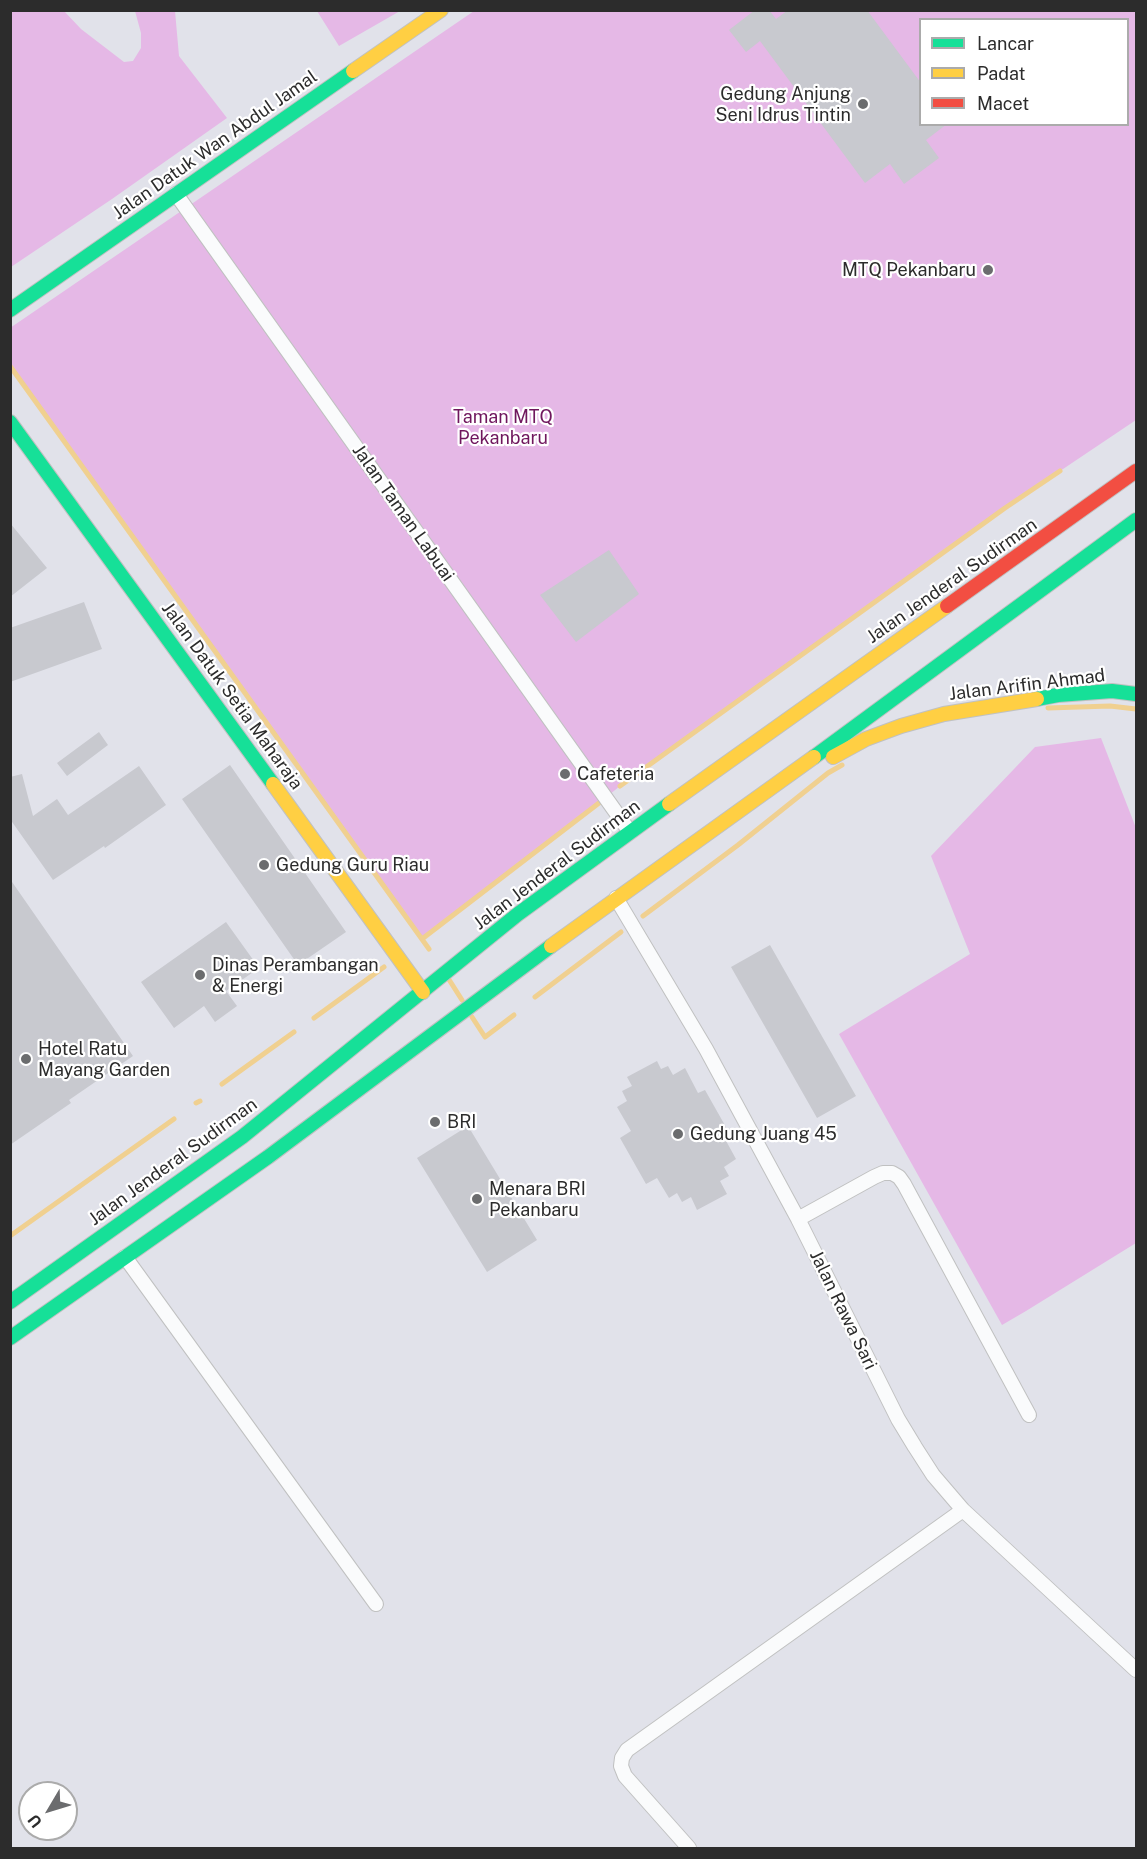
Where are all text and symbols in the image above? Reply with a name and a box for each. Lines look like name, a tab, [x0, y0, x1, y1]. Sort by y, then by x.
legend	[919, 18, 1129, 126]
text: Lancar	[977, 33, 1034, 54]
text: Padat	[977, 63, 1026, 84]
street label: Jalan Datuk Wan Abdul Jamal	[109, 66, 321, 224]
place label: Gedung Anjung Seni Idrus Tintin	[716, 83, 851, 125]
text: Macet	[977, 93, 1029, 114]
marker: Gedung Anjung Seni Idrus Tintin	[856, 97, 870, 111]
place label: MTQ Pekanbaru	[842, 259, 976, 281]
marker: MTQ Pekanbaru	[981, 263, 995, 277]
park label: Taman MTQ Pekanbaru	[453, 406, 553, 448]
street label: Jalan Taman Labuai	[348, 440, 458, 586]
street label: Jalan Jenderal Sudirman	[863, 514, 1041, 648]
street label: Jalan Datuk Setia Maharaja	[157, 598, 307, 794]
street label: Jalan Arifin Ahmad	[948, 665, 1106, 705]
place label: Cafeteria	[577, 763, 654, 785]
marker: Cafeteria	[558, 767, 572, 781]
street label: Jalan Jenderal Sudirman	[469, 795, 645, 935]
place label: Gedung Guru Riau	[276, 854, 429, 876]
marker: Gedung Guru Riau	[257, 858, 271, 872]
place label: Dinas Perambangan & Energi	[212, 954, 379, 996]
marker: Dinas Perambangan & Energi	[193, 968, 207, 982]
place label: Hotel Ratu Mayang Garden	[38, 1038, 170, 1080]
marker: Hotel Ratu Mayang Garden	[19, 1052, 33, 1066]
street label: Jalan Jenderal Sudirman	[85, 1094, 261, 1230]
place label: BRI	[447, 1111, 476, 1133]
marker: BRI	[428, 1115, 442, 1129]
place label: Gedung Juang 45	[690, 1123, 837, 1145]
marker: Gedung Juang 45	[671, 1127, 685, 1141]
place label: Menara BRI Pekanbaru	[489, 1178, 586, 1220]
marker: Menara BRI Pekanbaru	[470, 1192, 484, 1206]
street label: Jalan Rawa Sari	[805, 1247, 881, 1373]
north arrow	[18, 1781, 78, 1841]
text: U	[24, 1811, 46, 1832]

